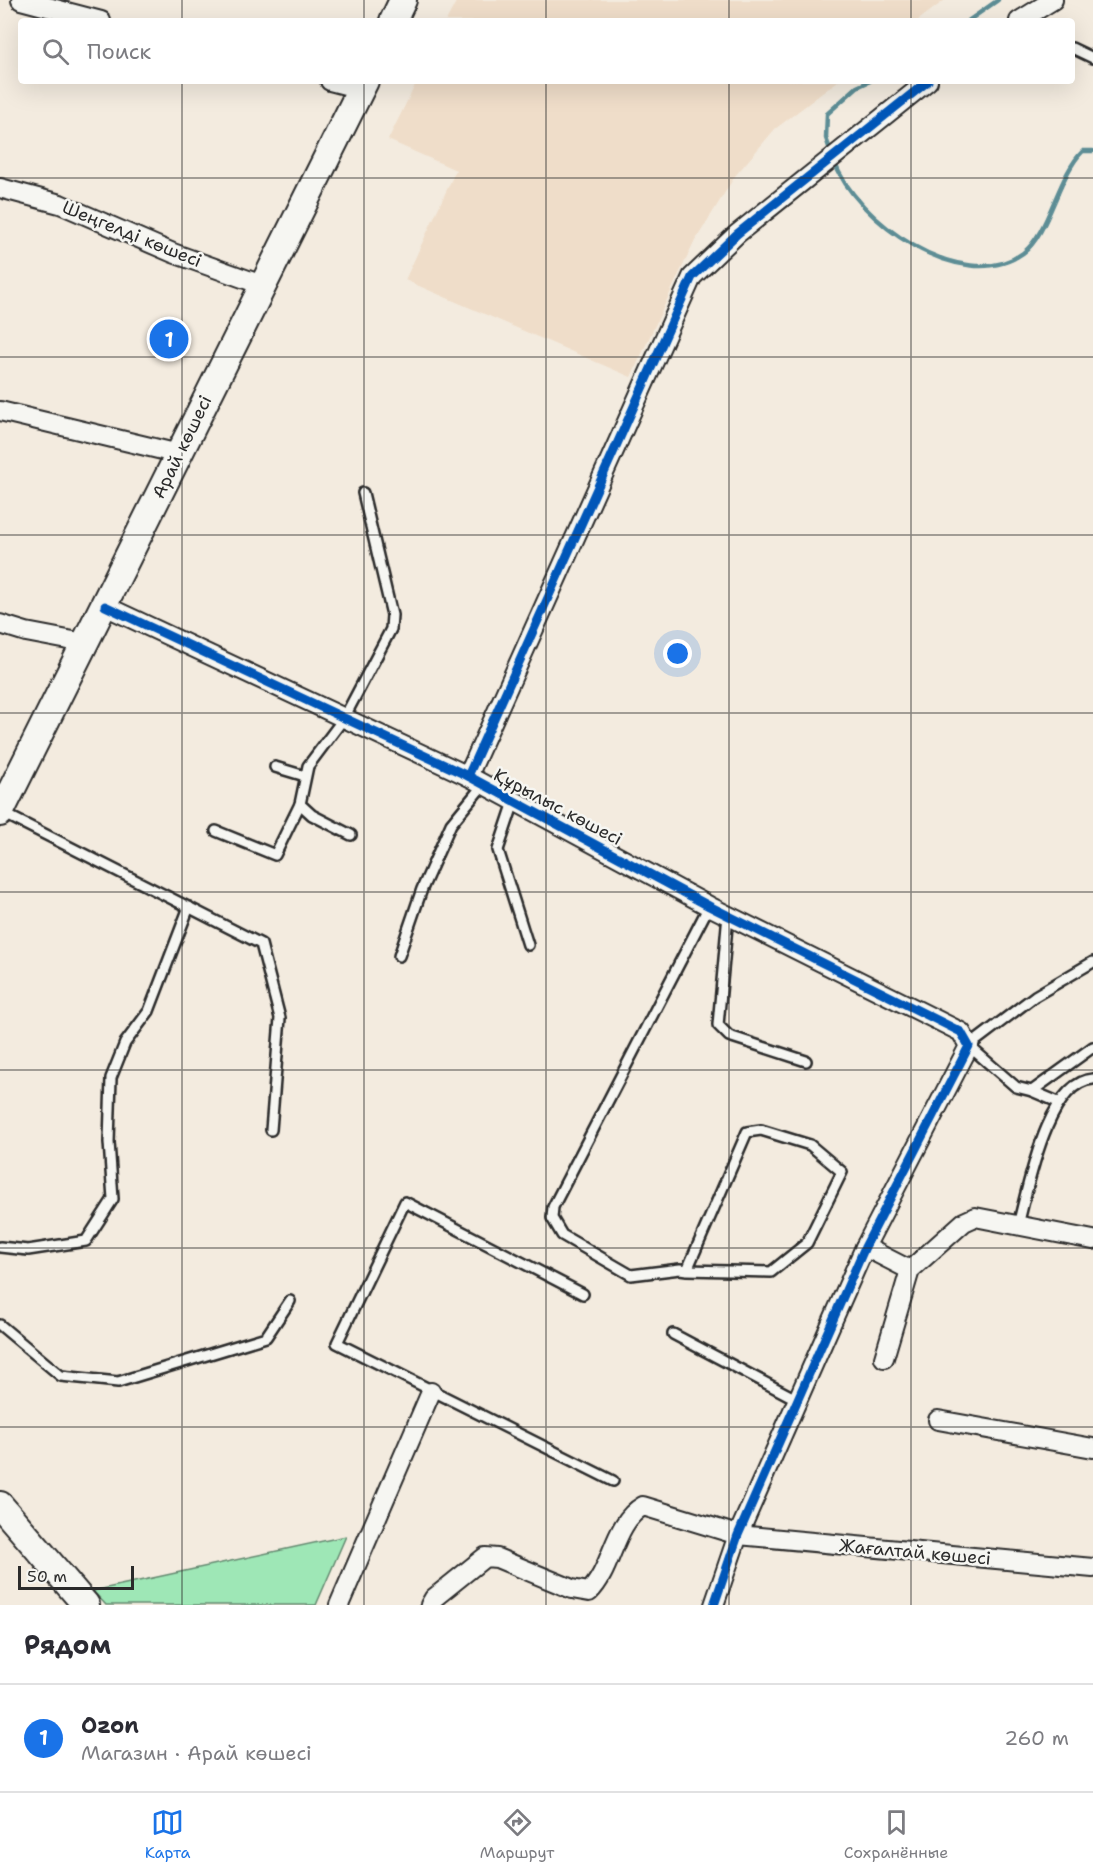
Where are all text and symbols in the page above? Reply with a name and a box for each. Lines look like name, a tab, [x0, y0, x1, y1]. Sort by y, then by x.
search box	[18, 18, 1075, 84]
icon: search	[39, 35, 72, 68]
text: Поиск	[87, 37, 151, 66]
street label: Шеңгелді көшесі	[59, 195, 205, 273]
pin: 1	[150, 316, 188, 362]
street label: Арай көшесі	[147, 391, 217, 503]
your location	[663, 639, 692, 668]
street label: Құрылыс көшесі	[489, 763, 627, 851]
street label: Жағалтай көшесі	[838, 1533, 992, 1571]
scale bar	[18, 1563, 134, 1590]
text: 50 m	[27, 1566, 67, 1587]
text: Рядом	[24, 1627, 111, 1662]
text: Ozon	[81, 1711, 139, 1740]
text: 1	[39, 1725, 48, 1751]
text: 260 m	[1004, 1725, 1069, 1751]
text: Магазин · Арай көшесі	[81, 1740, 312, 1766]
tab: Карта	[145, 1806, 190, 1863]
tab: Маршрут	[480, 1806, 554, 1863]
tab: Сохранённые	[844, 1806, 948, 1863]

